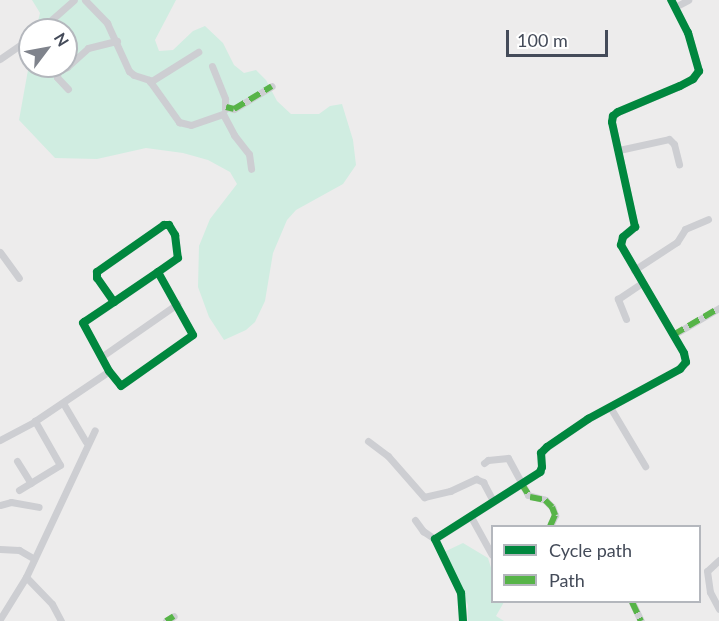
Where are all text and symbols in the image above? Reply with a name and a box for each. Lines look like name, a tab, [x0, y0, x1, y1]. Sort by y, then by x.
north arrow	[18, 18, 78, 78]
scale bar	[509, 18, 611, 56]
text: N	[51, 29, 73, 50]
text: 100 m	[517, 29, 568, 51]
legend	[491, 525, 701, 603]
text: Cycle path	[549, 539, 632, 561]
text: Path	[549, 569, 585, 591]

